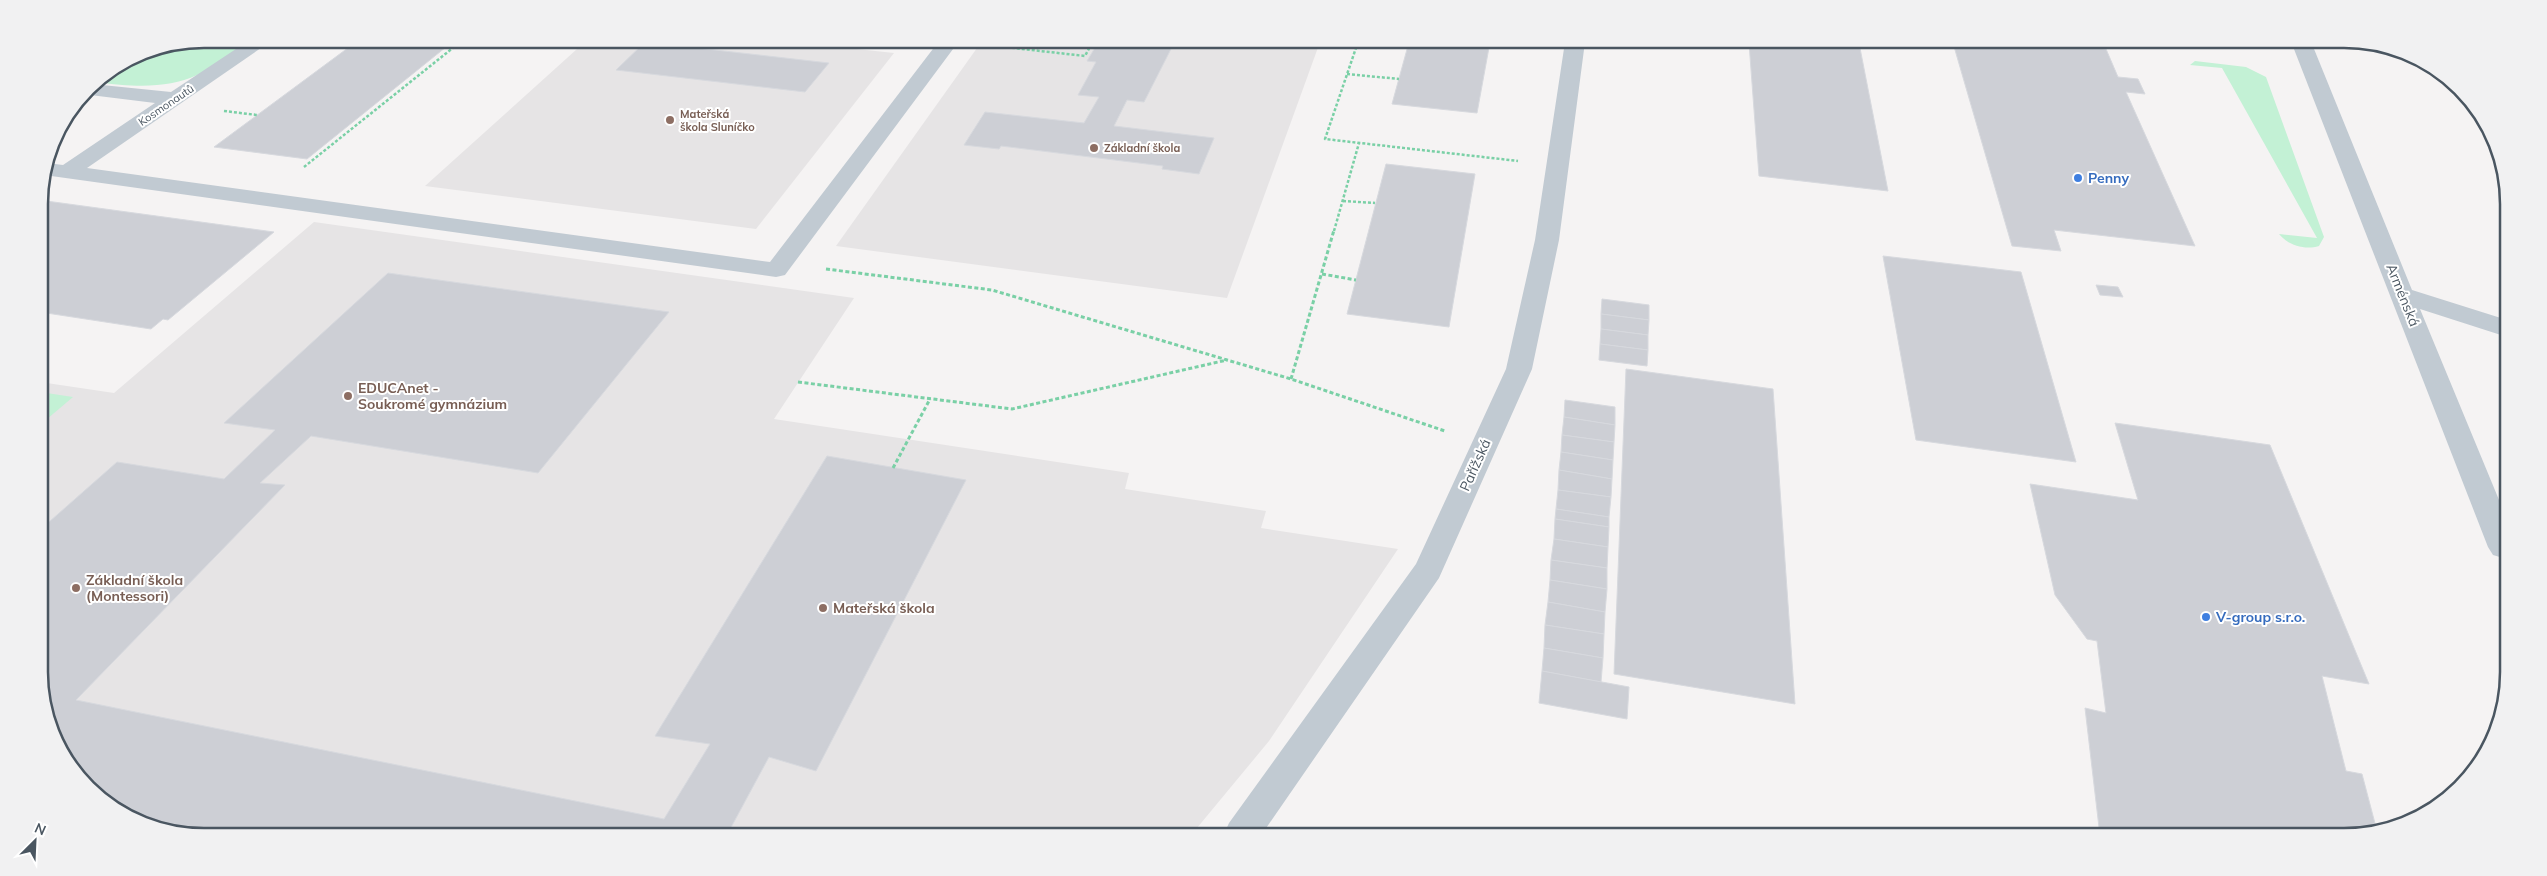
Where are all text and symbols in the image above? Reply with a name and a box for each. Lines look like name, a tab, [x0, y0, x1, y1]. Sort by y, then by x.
street label: Kosmonautů	[136, 81, 196, 129]
place label: Mateřská škola Sluníčko	[680, 107, 755, 134]
marker: Mateřská škola Sluníčko	[664, 114, 676, 126]
place label: Základní škola	[1104, 141, 1180, 155]
marker: Základní škola	[1088, 142, 1100, 154]
place label: Penny	[2088, 169, 2129, 187]
marker: Penny	[2072, 172, 2084, 184]
street label: Arménská	[2382, 261, 2424, 329]
place label: EDUCAnet - Soukromé gymnázium	[358, 379, 507, 413]
marker: EDUCAnet - Soukromé gymnázium	[342, 390, 354, 402]
street label: Pařížská	[1456, 436, 1494, 494]
place label: Základní škola (Montessori)	[86, 571, 183, 605]
marker: Základní škola (Montessori)	[70, 582, 82, 594]
place label: Mateřská škola	[833, 599, 935, 617]
marker: Mateřská škola	[817, 602, 829, 614]
place label: V-group s.r.o.	[2215, 608, 2305, 626]
marker: V-group s.r.o.	[2200, 611, 2212, 623]
north arrow	[10, 816, 60, 866]
text: N	[32, 819, 49, 839]

